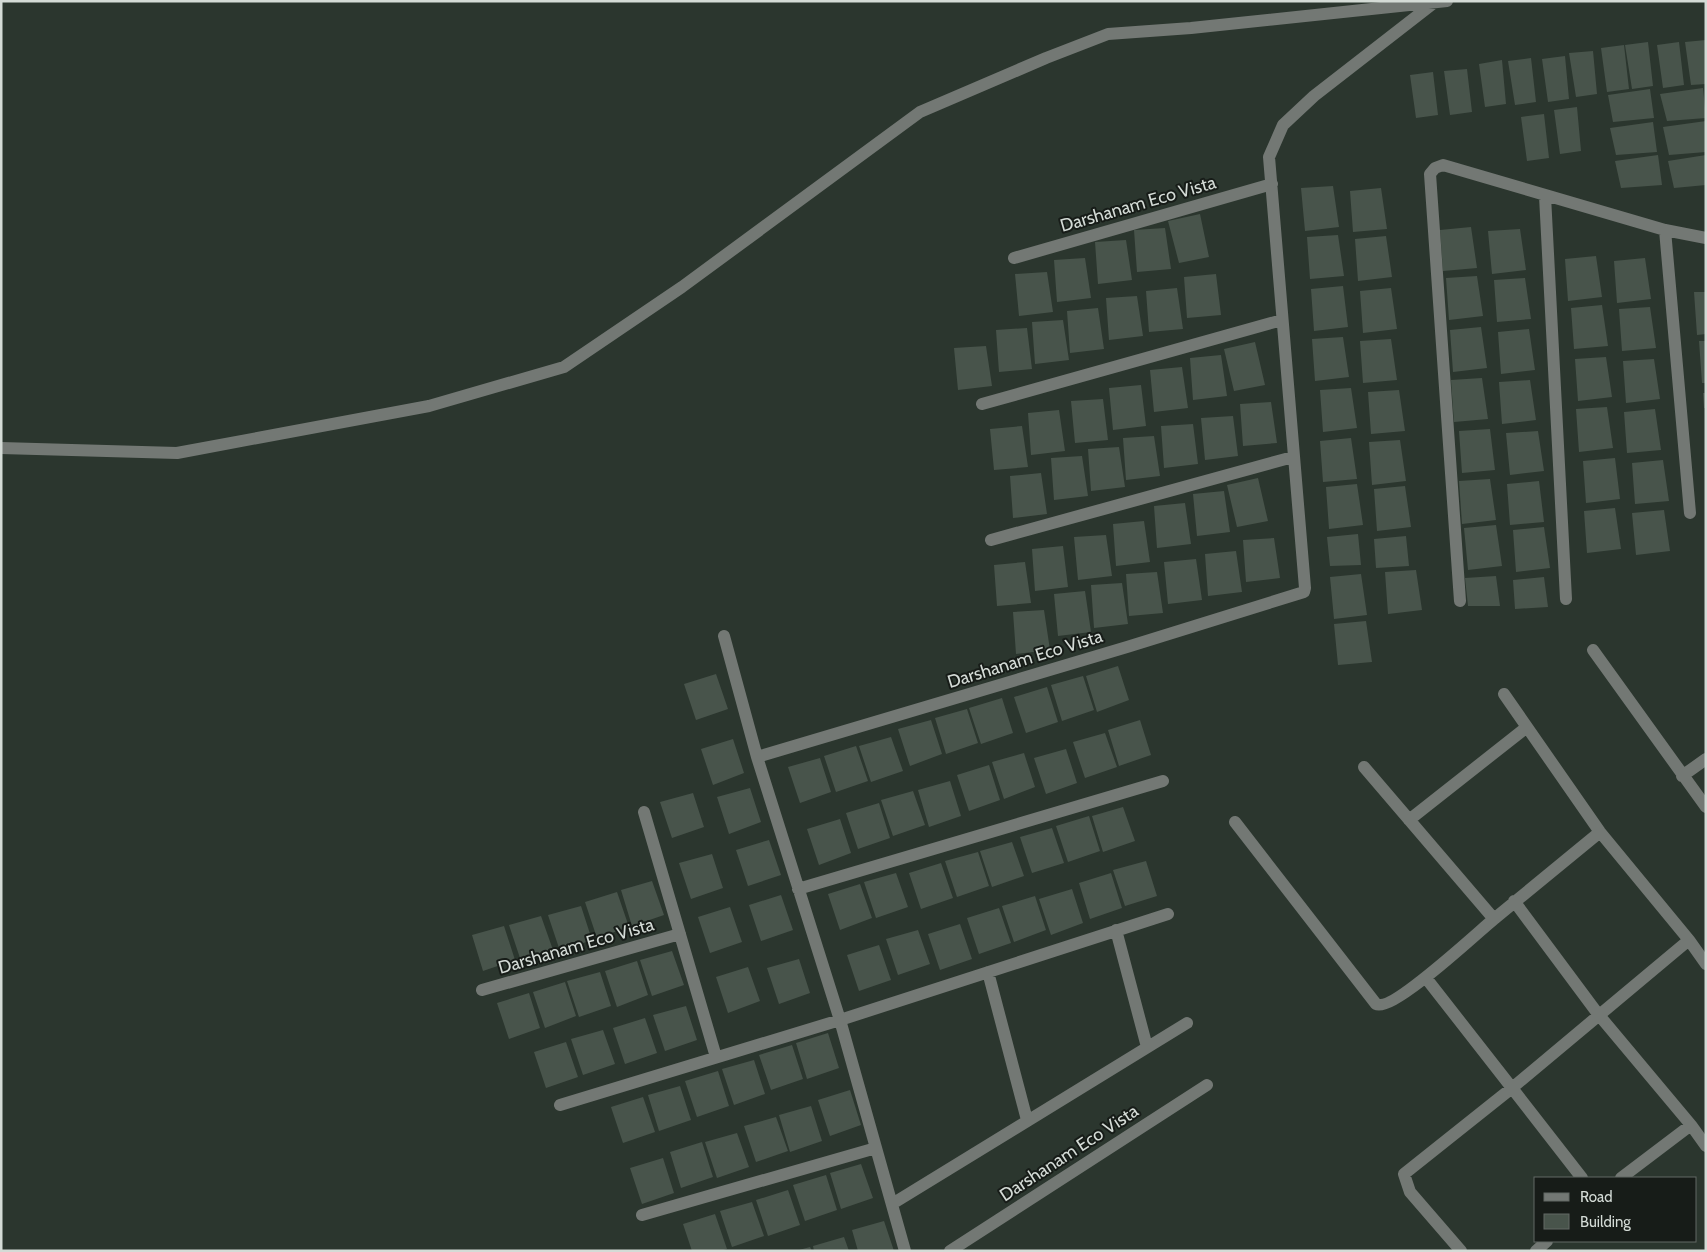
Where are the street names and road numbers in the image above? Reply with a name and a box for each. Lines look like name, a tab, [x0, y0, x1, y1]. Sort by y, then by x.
street label: Darshanam Eco Vista	[1058, 171, 1219, 237]
street label: Darshanam Eco Vista	[945, 625, 1106, 693]
street label: Darshanam Eco Vista	[496, 913, 657, 979]
street label: Darshanam Eco Vista	[995, 1100, 1143, 1206]

